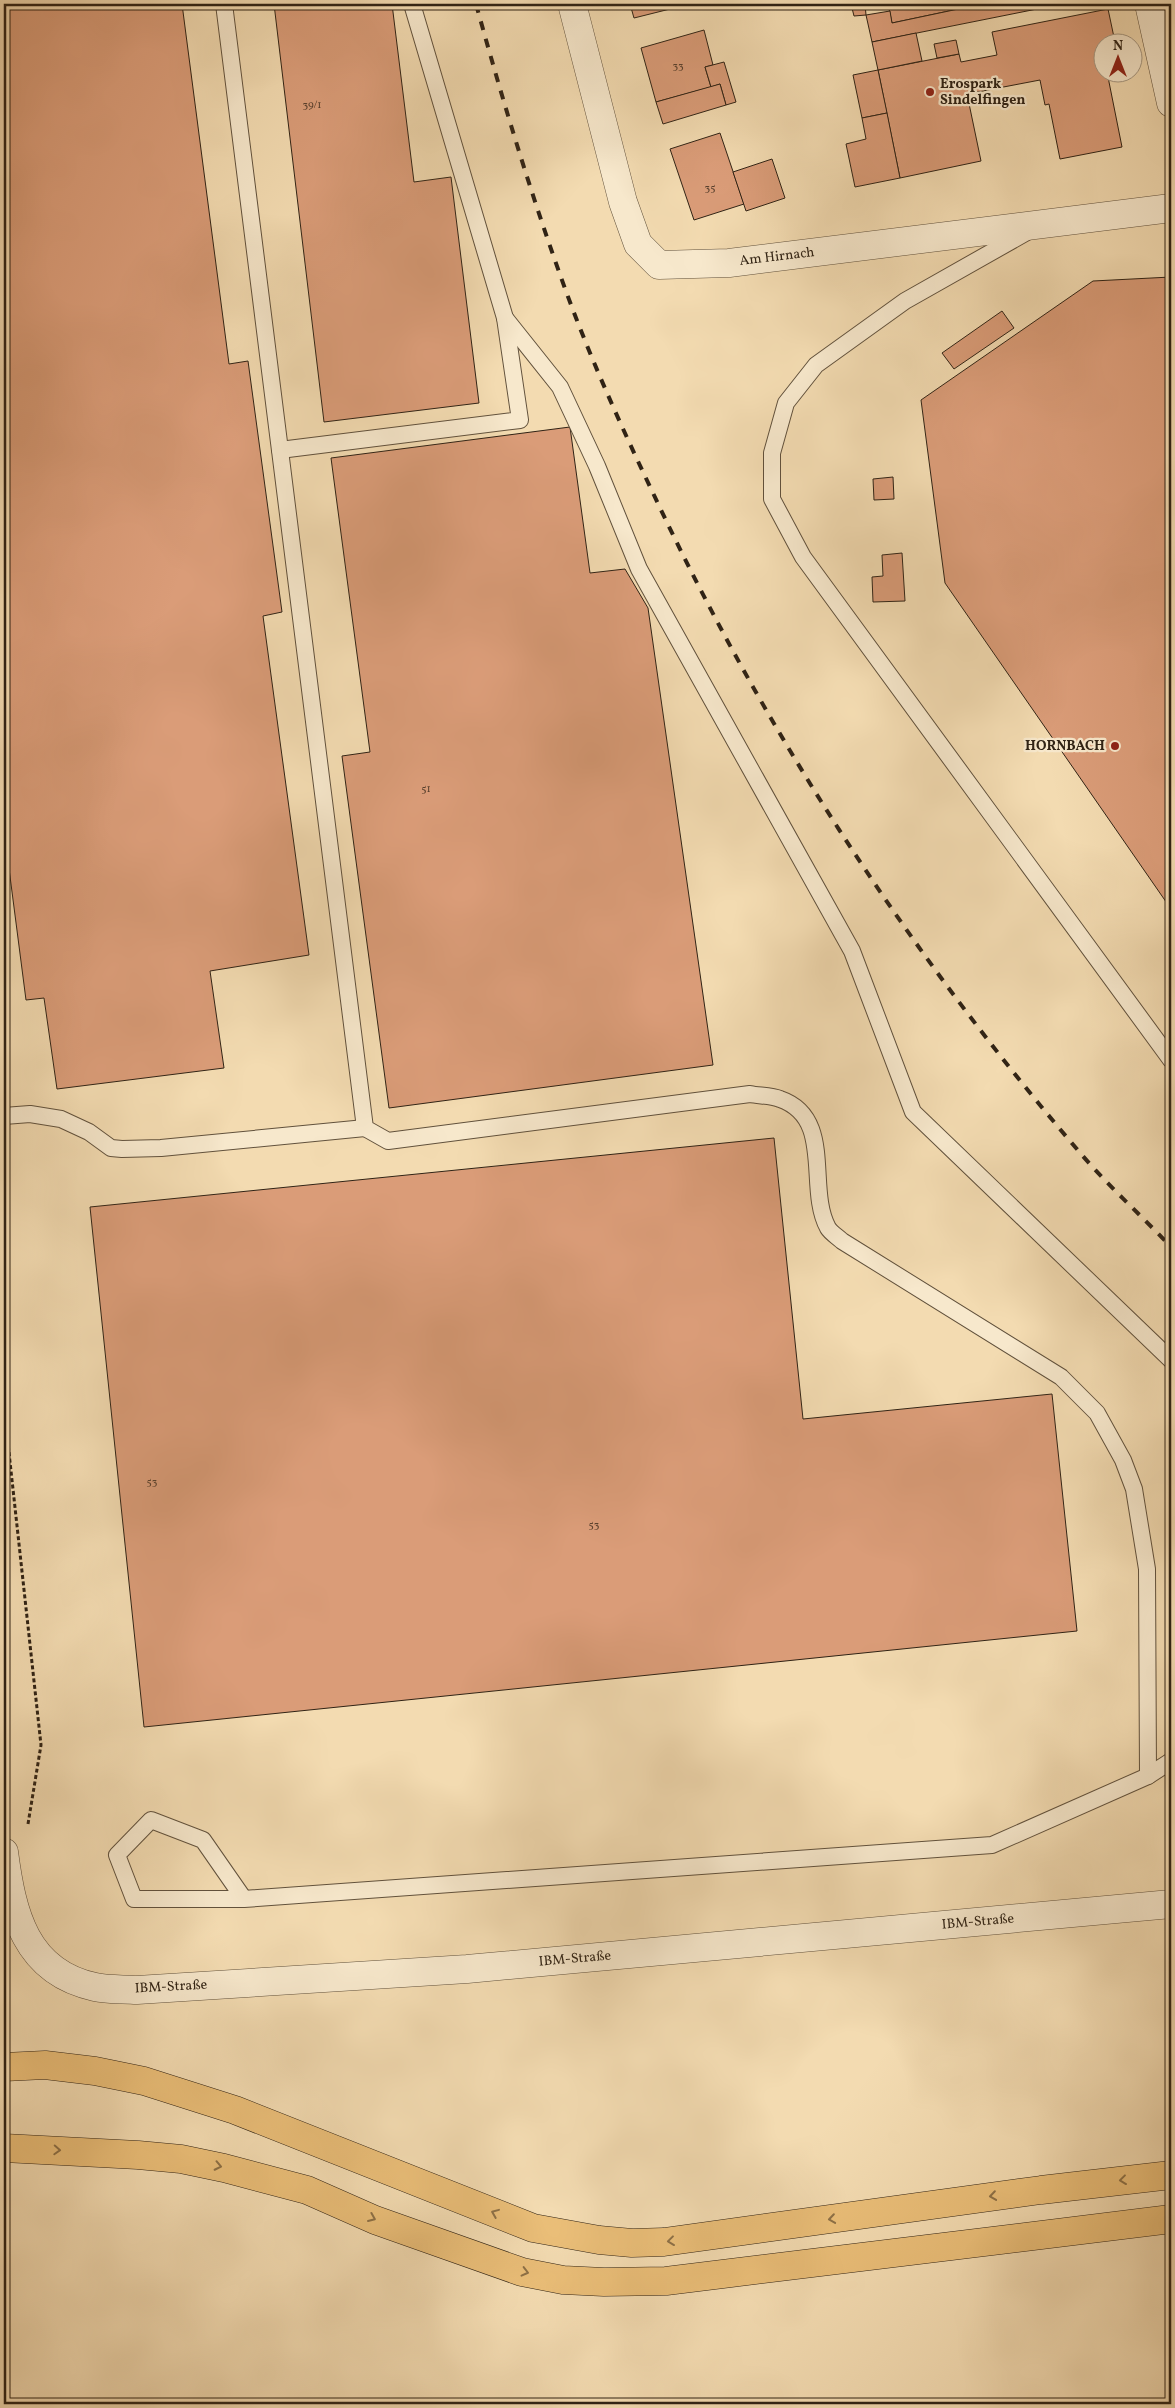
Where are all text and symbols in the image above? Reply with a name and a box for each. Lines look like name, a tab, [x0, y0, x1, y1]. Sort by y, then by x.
north arrow	[1092, 32, 1142, 82]
text: N	[1113, 37, 1123, 56]
house number: 33	[672, 59, 684, 74]
place label: Erospark Sindelfingen	[940, 75, 1026, 110]
marker: Erospark Sindelfingen	[924, 86, 936, 98]
house number: 39/1	[302, 98, 322, 113]
house number: 35	[705, 181, 715, 196]
street label: Am Hirnach	[738, 243, 816, 271]
place label: HORNBACH	[1025, 737, 1105, 756]
marker: HORNBACH	[1109, 740, 1121, 752]
house number: 51	[421, 782, 431, 797]
house number: 53	[147, 1475, 158, 1490]
house number: 53	[589, 1518, 600, 1533]
street label: IBM-Straße	[941, 1909, 1015, 1935]
street label: IBM-Straße	[538, 1946, 612, 1972]
street label: IBM-Straße	[134, 1976, 208, 1998]
one-way arrow	[53, 2145, 61, 2156]
one-way arrow	[214, 2161, 223, 2171]
one-way arrow	[1119, 2174, 1127, 2185]
one-way arrow	[988, 2191, 997, 2201]
one-way arrow	[491, 2209, 500, 2220]
one-way arrow	[367, 2212, 376, 2222]
one-way arrow	[827, 2213, 836, 2223]
one-way arrow	[667, 2235, 675, 2246]
one-way arrow	[520, 2267, 528, 2277]

